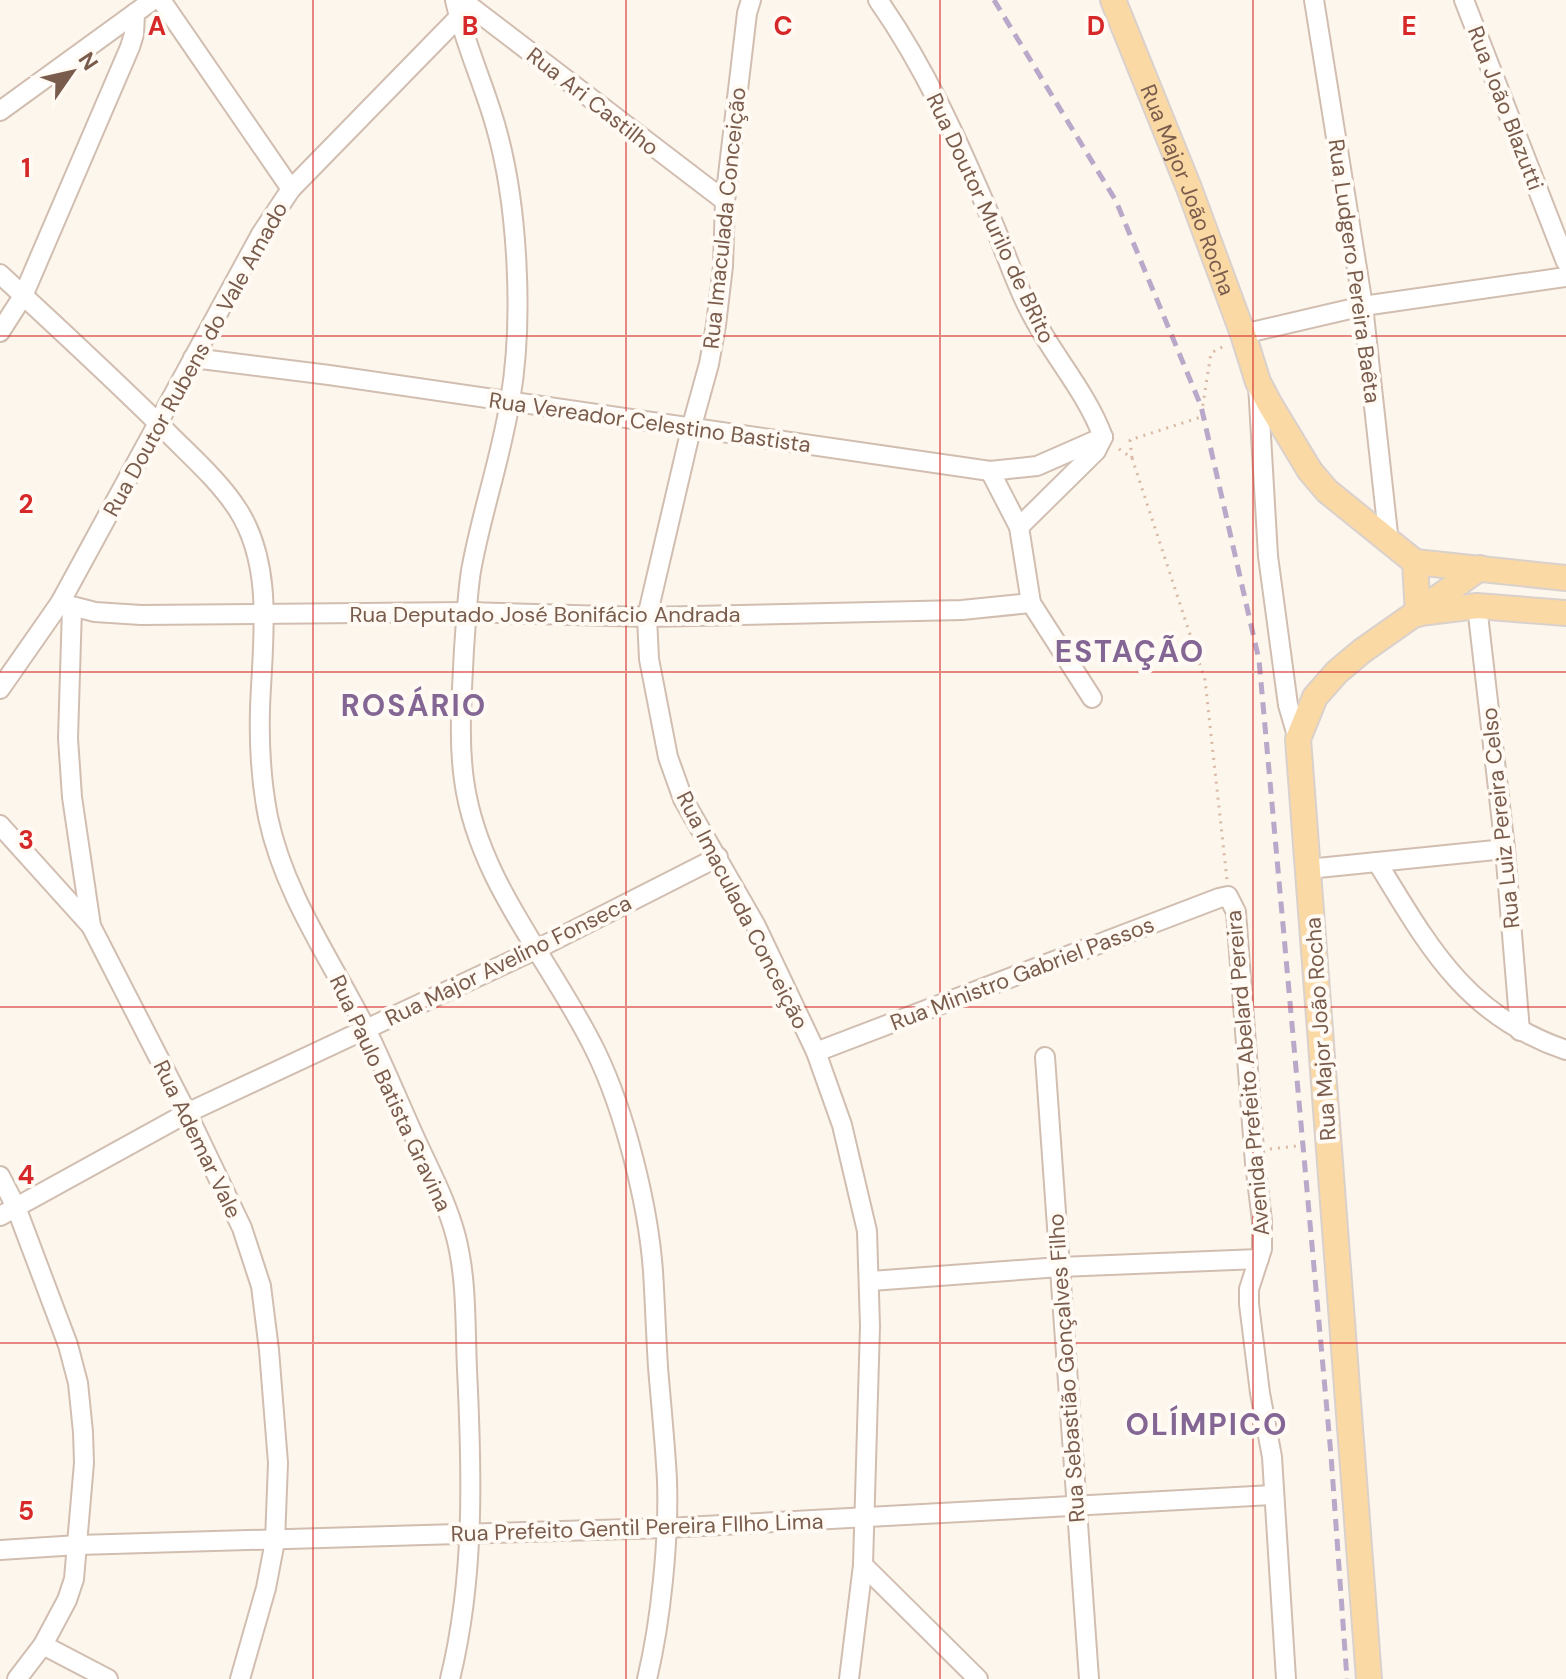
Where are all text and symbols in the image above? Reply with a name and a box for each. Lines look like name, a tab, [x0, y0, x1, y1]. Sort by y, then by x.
text: A	[148, 9, 166, 43]
text: B	[462, 9, 478, 43]
text: C	[773, 9, 793, 43]
text: D	[1087, 9, 1105, 43]
text: E	[1401, 9, 1417, 43]
street label: Rua João Blazutti	[1461, 22, 1550, 194]
north arrow	[32, 32, 112, 112]
street label: Rua Ari Castilho	[521, 41, 665, 162]
text: N	[72, 46, 105, 76]
street label: Rua Major João Rocha	[1134, 80, 1241, 299]
street label: Rua Imaculada Conceição	[696, 86, 753, 351]
street label: Rua Doutor Murilo de BRito	[920, 88, 1061, 348]
street label: Rua Ludgero Pereira Baêta	[1322, 137, 1387, 405]
text: 1	[21, 151, 31, 185]
street label: Rua Doutor Rubens do Vale Amado	[97, 197, 294, 522]
street label: Rua Vereador Celestino Bastista	[487, 386, 813, 459]
text: 2	[18, 487, 34, 521]
street label: Rua Deputado José Bonifácio Andrada	[349, 600, 741, 629]
district label: ESTAÇÃO	[1055, 632, 1205, 671]
district label: ROSÁRIO	[341, 686, 487, 725]
street label: Rua Luiz Pereira Celso	[1474, 706, 1527, 930]
street label: Rua Imaculada Conceição	[670, 786, 815, 1034]
text: 3	[18, 823, 34, 857]
street label: Rua Major Avelino Fonseca	[380, 888, 636, 1033]
street label: Avenida Prefeito Abelard Pereira	[1219, 909, 1276, 1237]
street label: Rua Ministro Gabriel Passos	[886, 910, 1158, 1037]
street label: Rua Major João Rocha	[1298, 916, 1343, 1142]
street label: Rua Paulo Batista Gravina	[323, 970, 458, 1216]
street label: Rua Ademar Vale	[147, 1055, 248, 1223]
text: 4	[18, 1158, 34, 1192]
street label: Rua Sebastião Gonçalves Filho	[1041, 1212, 1092, 1523]
district label: OLÍMPICO	[1125, 1405, 1289, 1444]
text: 5	[18, 1494, 34, 1528]
street label: Rua Prefeito Gentil Pereira FIlho Lima	[450, 1507, 824, 1548]

